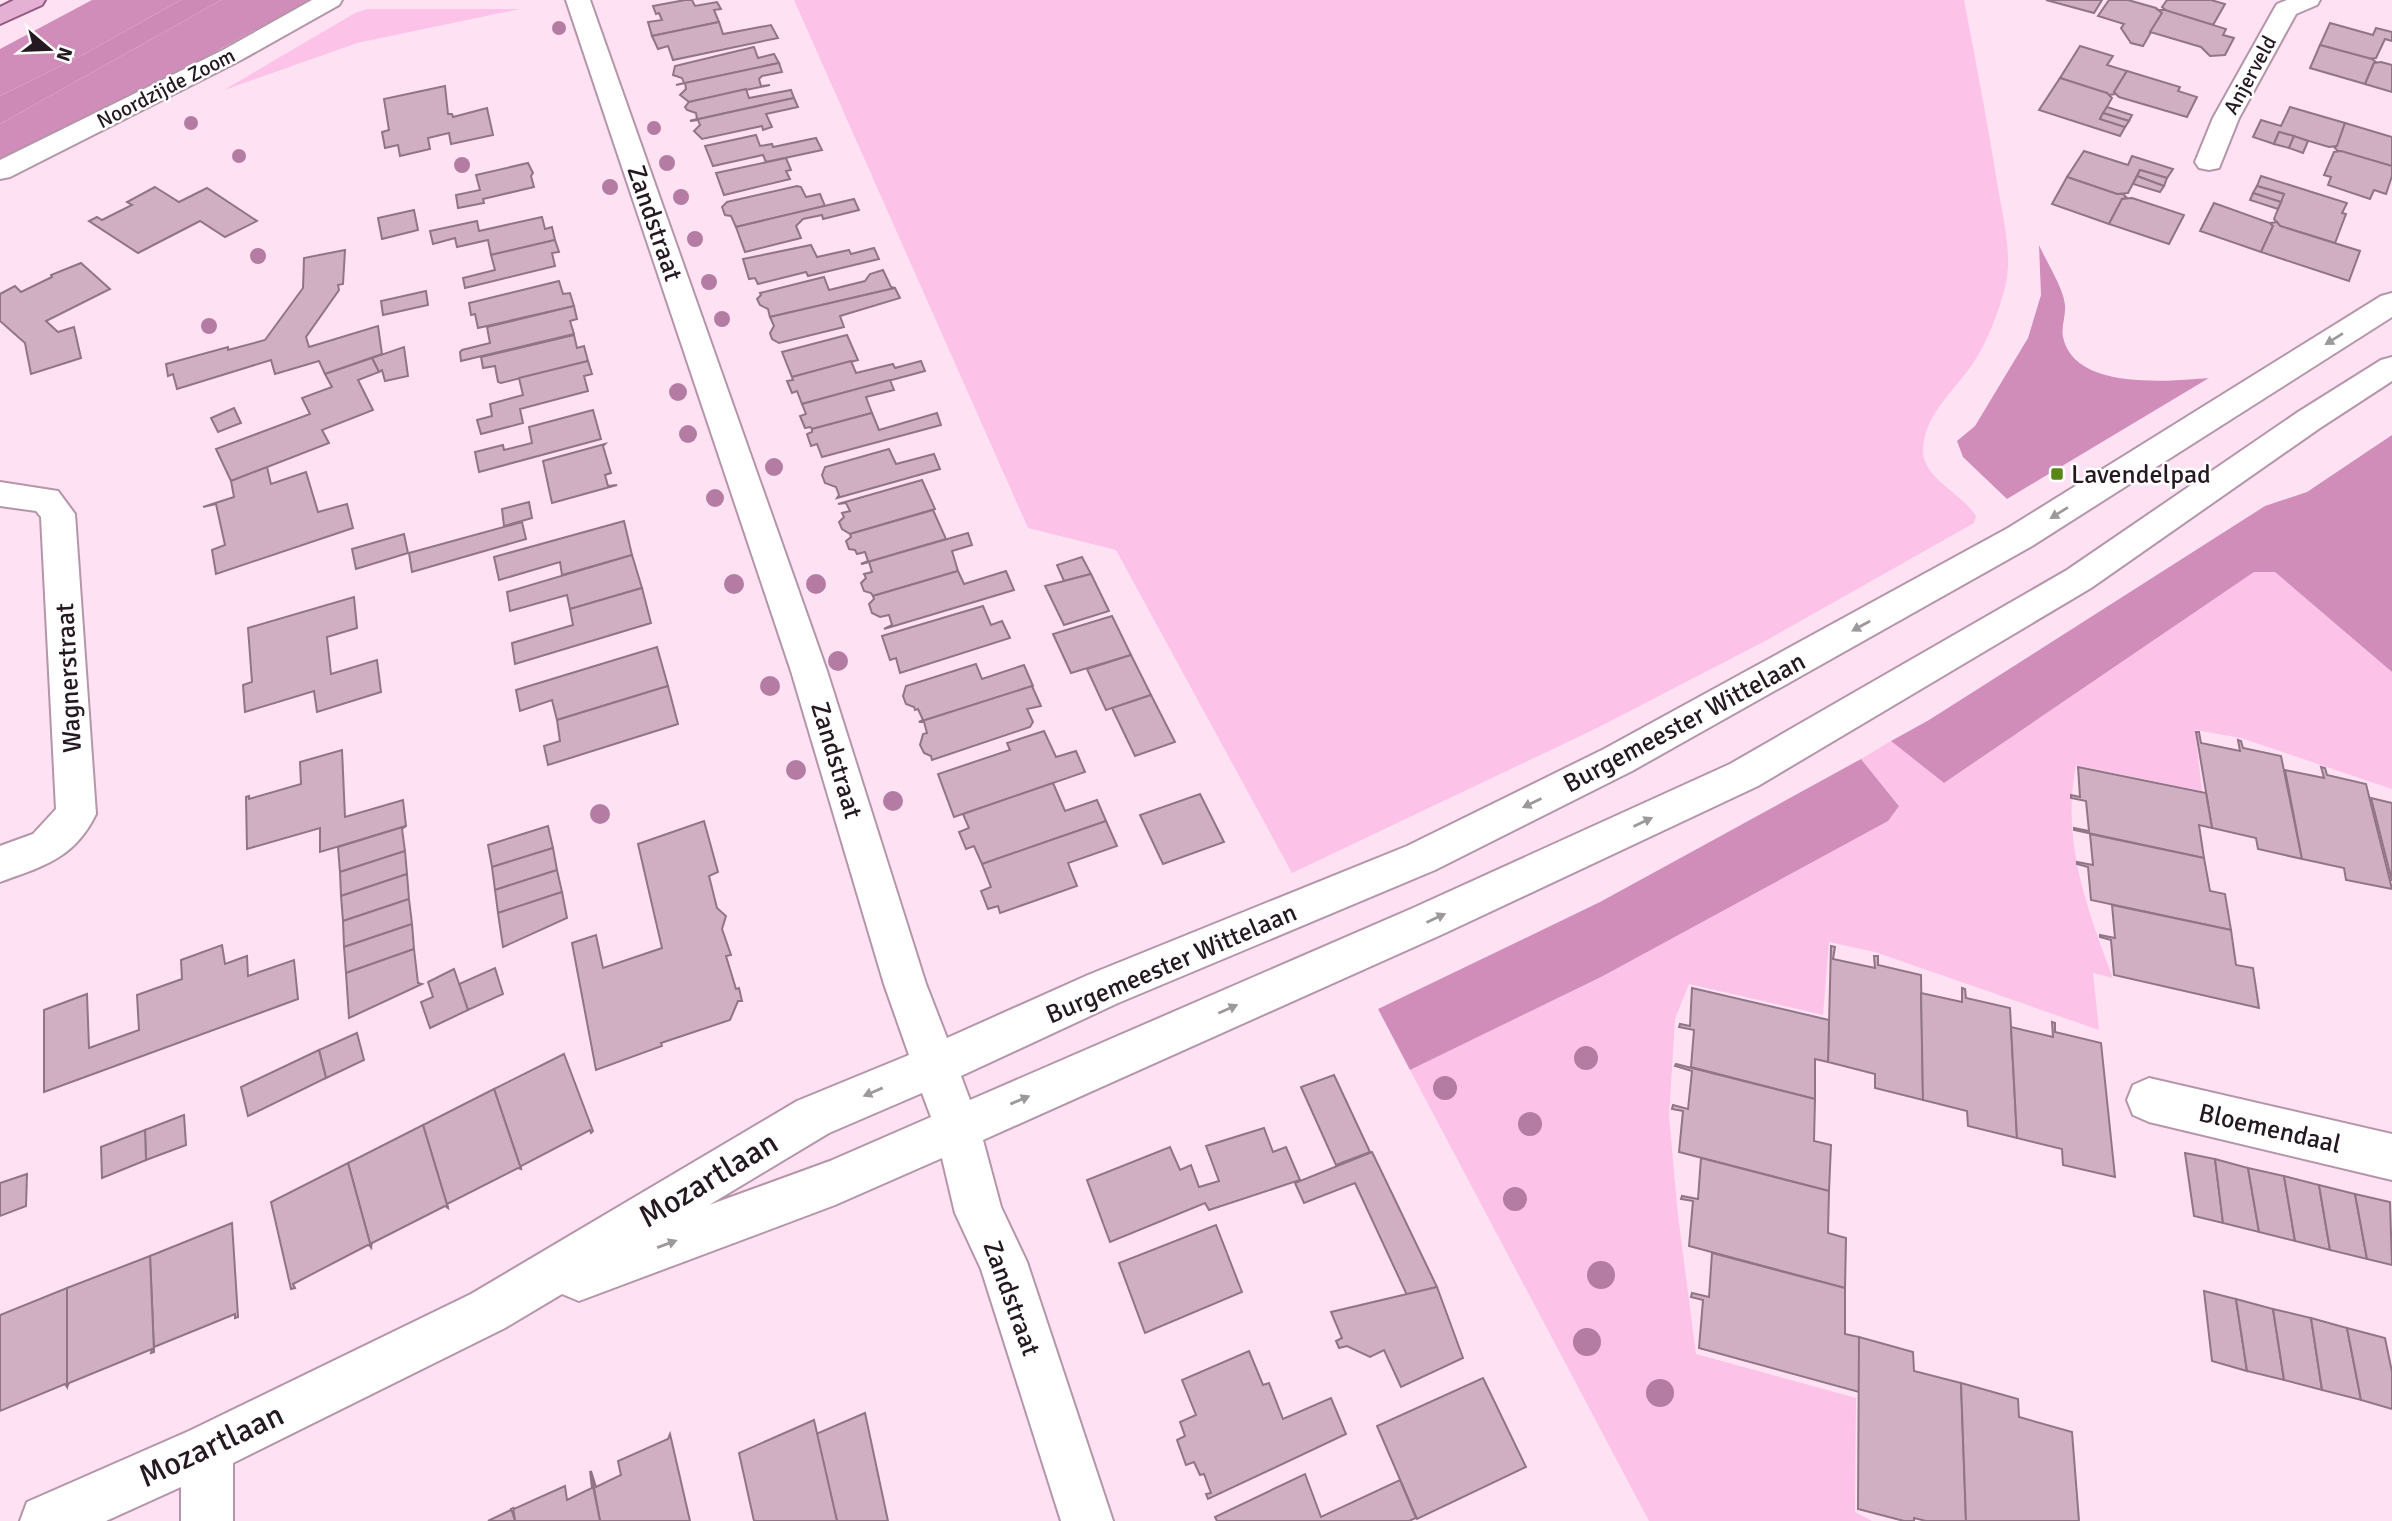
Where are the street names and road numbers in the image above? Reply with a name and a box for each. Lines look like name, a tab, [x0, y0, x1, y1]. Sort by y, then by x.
street label: Anjerveld	[2218, 31, 2282, 119]
street label: Noordzijde Zoom	[92, 42, 240, 134]
street label: Zandstraat	[619, 161, 689, 285]
street label: Wagnerstraat	[49, 602, 89, 754]
street label: Burgemeester Wittelaan	[1558, 645, 1811, 800]
street label: Zandstraat	[803, 698, 869, 823]
street label: Burgemeester Wittelaan	[1041, 897, 1302, 1031]
street label: Bloemendaal	[2195, 1097, 2344, 1161]
street label: Mozartlaan	[632, 1123, 785, 1236]
street label: Zandstraat	[975, 1236, 1047, 1360]
street label: Mozartlaan	[133, 1395, 290, 1496]

